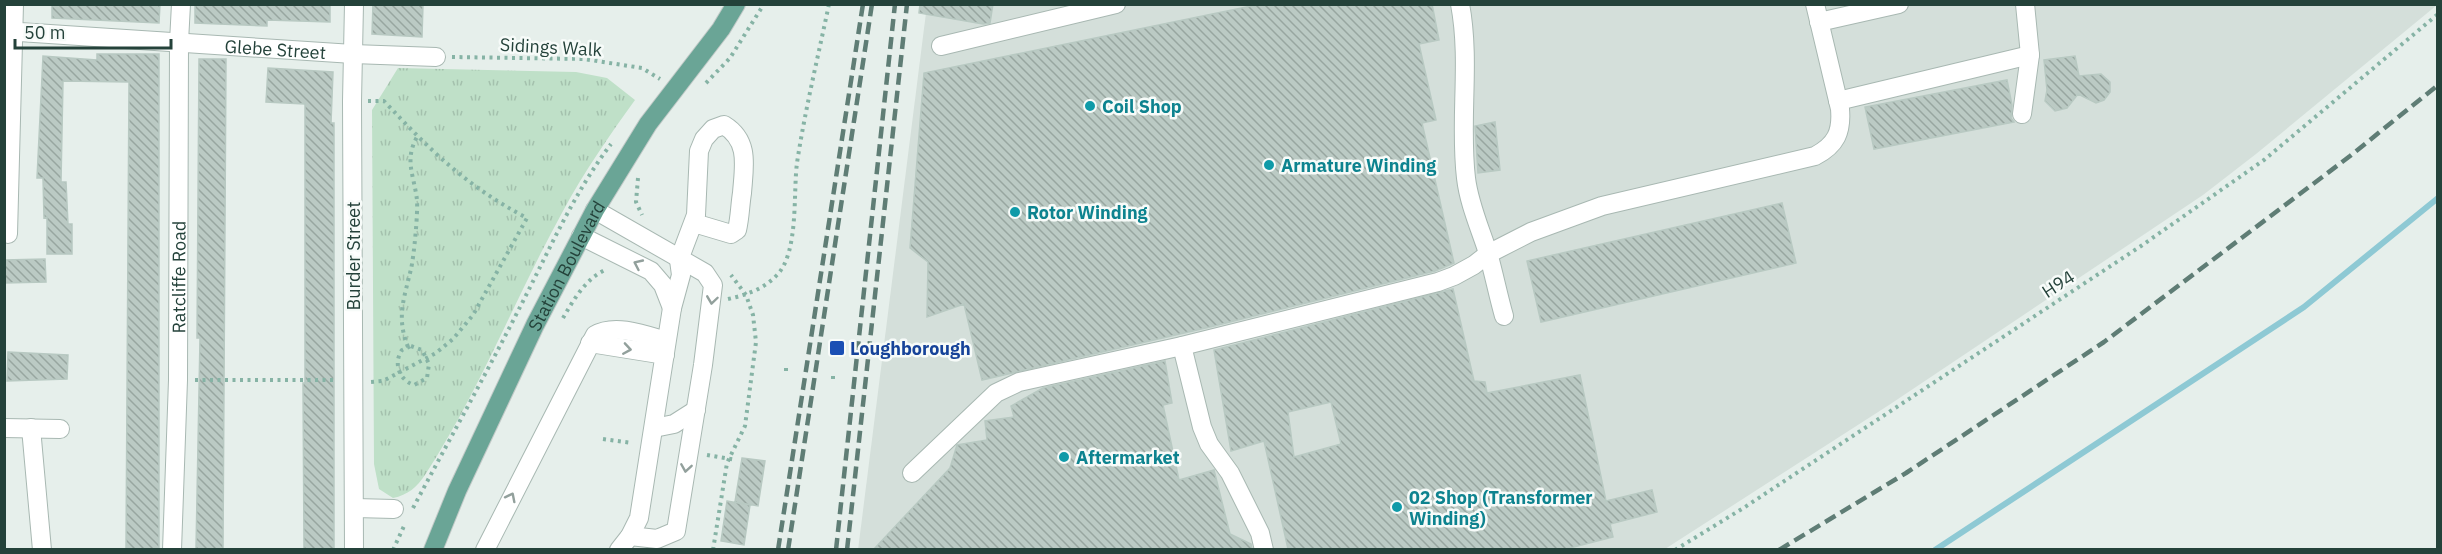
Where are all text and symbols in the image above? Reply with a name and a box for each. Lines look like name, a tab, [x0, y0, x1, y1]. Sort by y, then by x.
scale bar	[15, 12, 171, 50]
text: 50 m	[24, 21, 66, 44]
street label: Sidings Walk	[499, 33, 603, 61]
street label: Glebe Street	[224, 34, 327, 64]
place label: Coil Shop	[1102, 95, 1182, 118]
marker: Coil Shop	[1083, 99, 1097, 113]
place label: Armature Winding	[1281, 154, 1436, 177]
marker: Armature Winding	[1262, 158, 1276, 172]
street label: Station Boulevard	[522, 196, 610, 335]
street label: Burder Street	[342, 201, 365, 311]
place label: Rotor Winding	[1027, 201, 1148, 224]
marker: Rotor Winding	[1008, 205, 1022, 219]
street label: Ratcliffe Road	[167, 221, 190, 334]
one-way arrow	[633, 259, 644, 271]
street label: H94	[2037, 265, 2079, 303]
one-way arrow	[707, 295, 719, 304]
place label: Loughborough	[850, 337, 971, 360]
marker: Loughborough	[828, 339, 846, 357]
one-way arrow	[623, 343, 632, 355]
place label: Aftermarket	[1076, 446, 1180, 469]
marker: Aftermarket	[1057, 450, 1071, 464]
one-way arrow	[681, 463, 693, 473]
place label: 02 Shop (Transformer Winding)	[1409, 486, 1593, 530]
one-way arrow	[503, 492, 515, 503]
marker: 02 Shop (Transformer Winding)	[1390, 500, 1404, 514]

